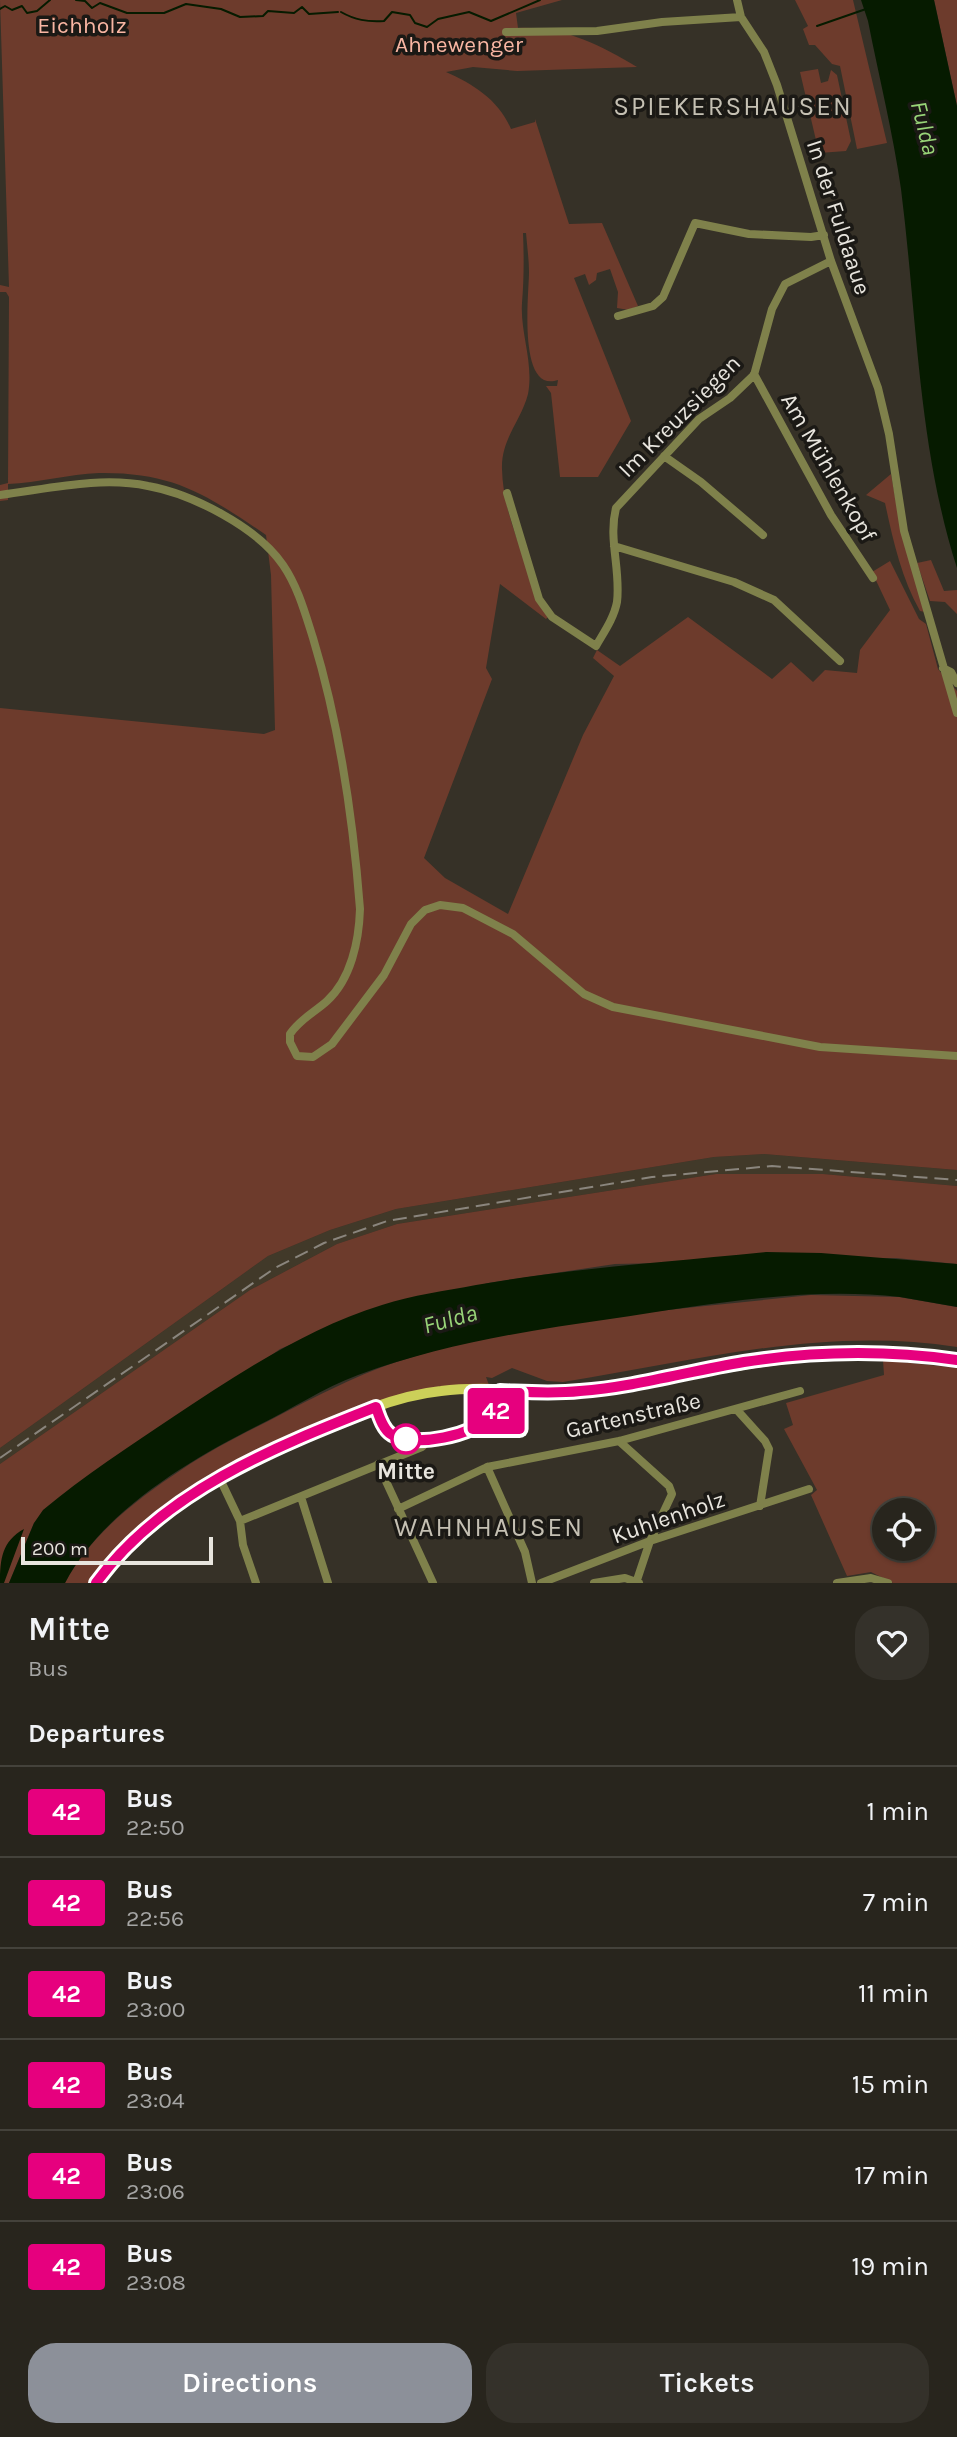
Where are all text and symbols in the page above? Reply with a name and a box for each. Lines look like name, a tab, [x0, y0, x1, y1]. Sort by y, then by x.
park label: Eichholz	[37, 12, 127, 39]
park label: Ahnewenger	[395, 31, 524, 58]
district label: SPIEKERSHAUSEN	[613, 91, 853, 122]
water label: Fulda	[905, 98, 945, 158]
street label: In der Fuldaaue	[801, 136, 876, 298]
street label: Im Kreuzsiegen	[613, 350, 746, 483]
street label: Am Mühlenkopf	[775, 388, 882, 546]
water label: Fulda	[420, 1298, 480, 1340]
street label: Gartenstraße	[563, 1387, 703, 1444]
line badge: 42	[464, 1388, 528, 1434]
text: 42	[482, 1397, 510, 1425]
marker: Mitte	[391, 1424, 421, 1454]
place label: Mitte	[377, 1458, 435, 1485]
street label: Kuhlenholz	[608, 1486, 728, 1549]
map controls	[872, 1498, 935, 1561]
button: locate	[872, 1498, 935, 1561]
district label: WAHNHAUSEN	[394, 1512, 584, 1543]
scale bar	[21, 1534, 214, 1566]
text: 200 m	[32, 1538, 88, 1560]
button: heart	[855, 1606, 929, 1680]
text: Mitte	[28, 1610, 110, 1648]
text: Bus	[28, 1655, 68, 1682]
text: Departures	[28, 1718, 165, 1749]
text: Bus	[126, 1783, 173, 1814]
text: 1 min	[866, 1796, 929, 1827]
text: 42	[52, 1798, 81, 1826]
text: 22:50	[126, 1814, 185, 1841]
text: Bus	[126, 1874, 173, 1905]
text: 7 min	[863, 1887, 929, 1918]
text: 42	[52, 1889, 81, 1917]
text: 22:56	[126, 1905, 184, 1932]
text: Bus	[126, 1965, 173, 1996]
text: 11 min	[858, 1978, 929, 2009]
text: 42	[52, 1980, 81, 2008]
text: 23:00	[126, 1996, 186, 2023]
text: Bus	[126, 2056, 173, 2087]
text: 15 min	[852, 2069, 929, 2100]
text: 42	[52, 2071, 81, 2099]
text: 23:04	[126, 2087, 185, 2114]
text: Bus	[126, 2147, 173, 2178]
text: 17 min	[854, 2160, 929, 2191]
text: 42	[52, 2162, 81, 2190]
text: 23:06	[126, 2178, 185, 2205]
text: Bus	[126, 2238, 173, 2269]
text: 19 min	[851, 2251, 929, 2282]
text: 42	[52, 2253, 81, 2281]
text: 23:08	[126, 2269, 186, 2296]
button: Directions	[28, 2343, 472, 2423]
button: Tickets	[486, 2343, 929, 2423]

